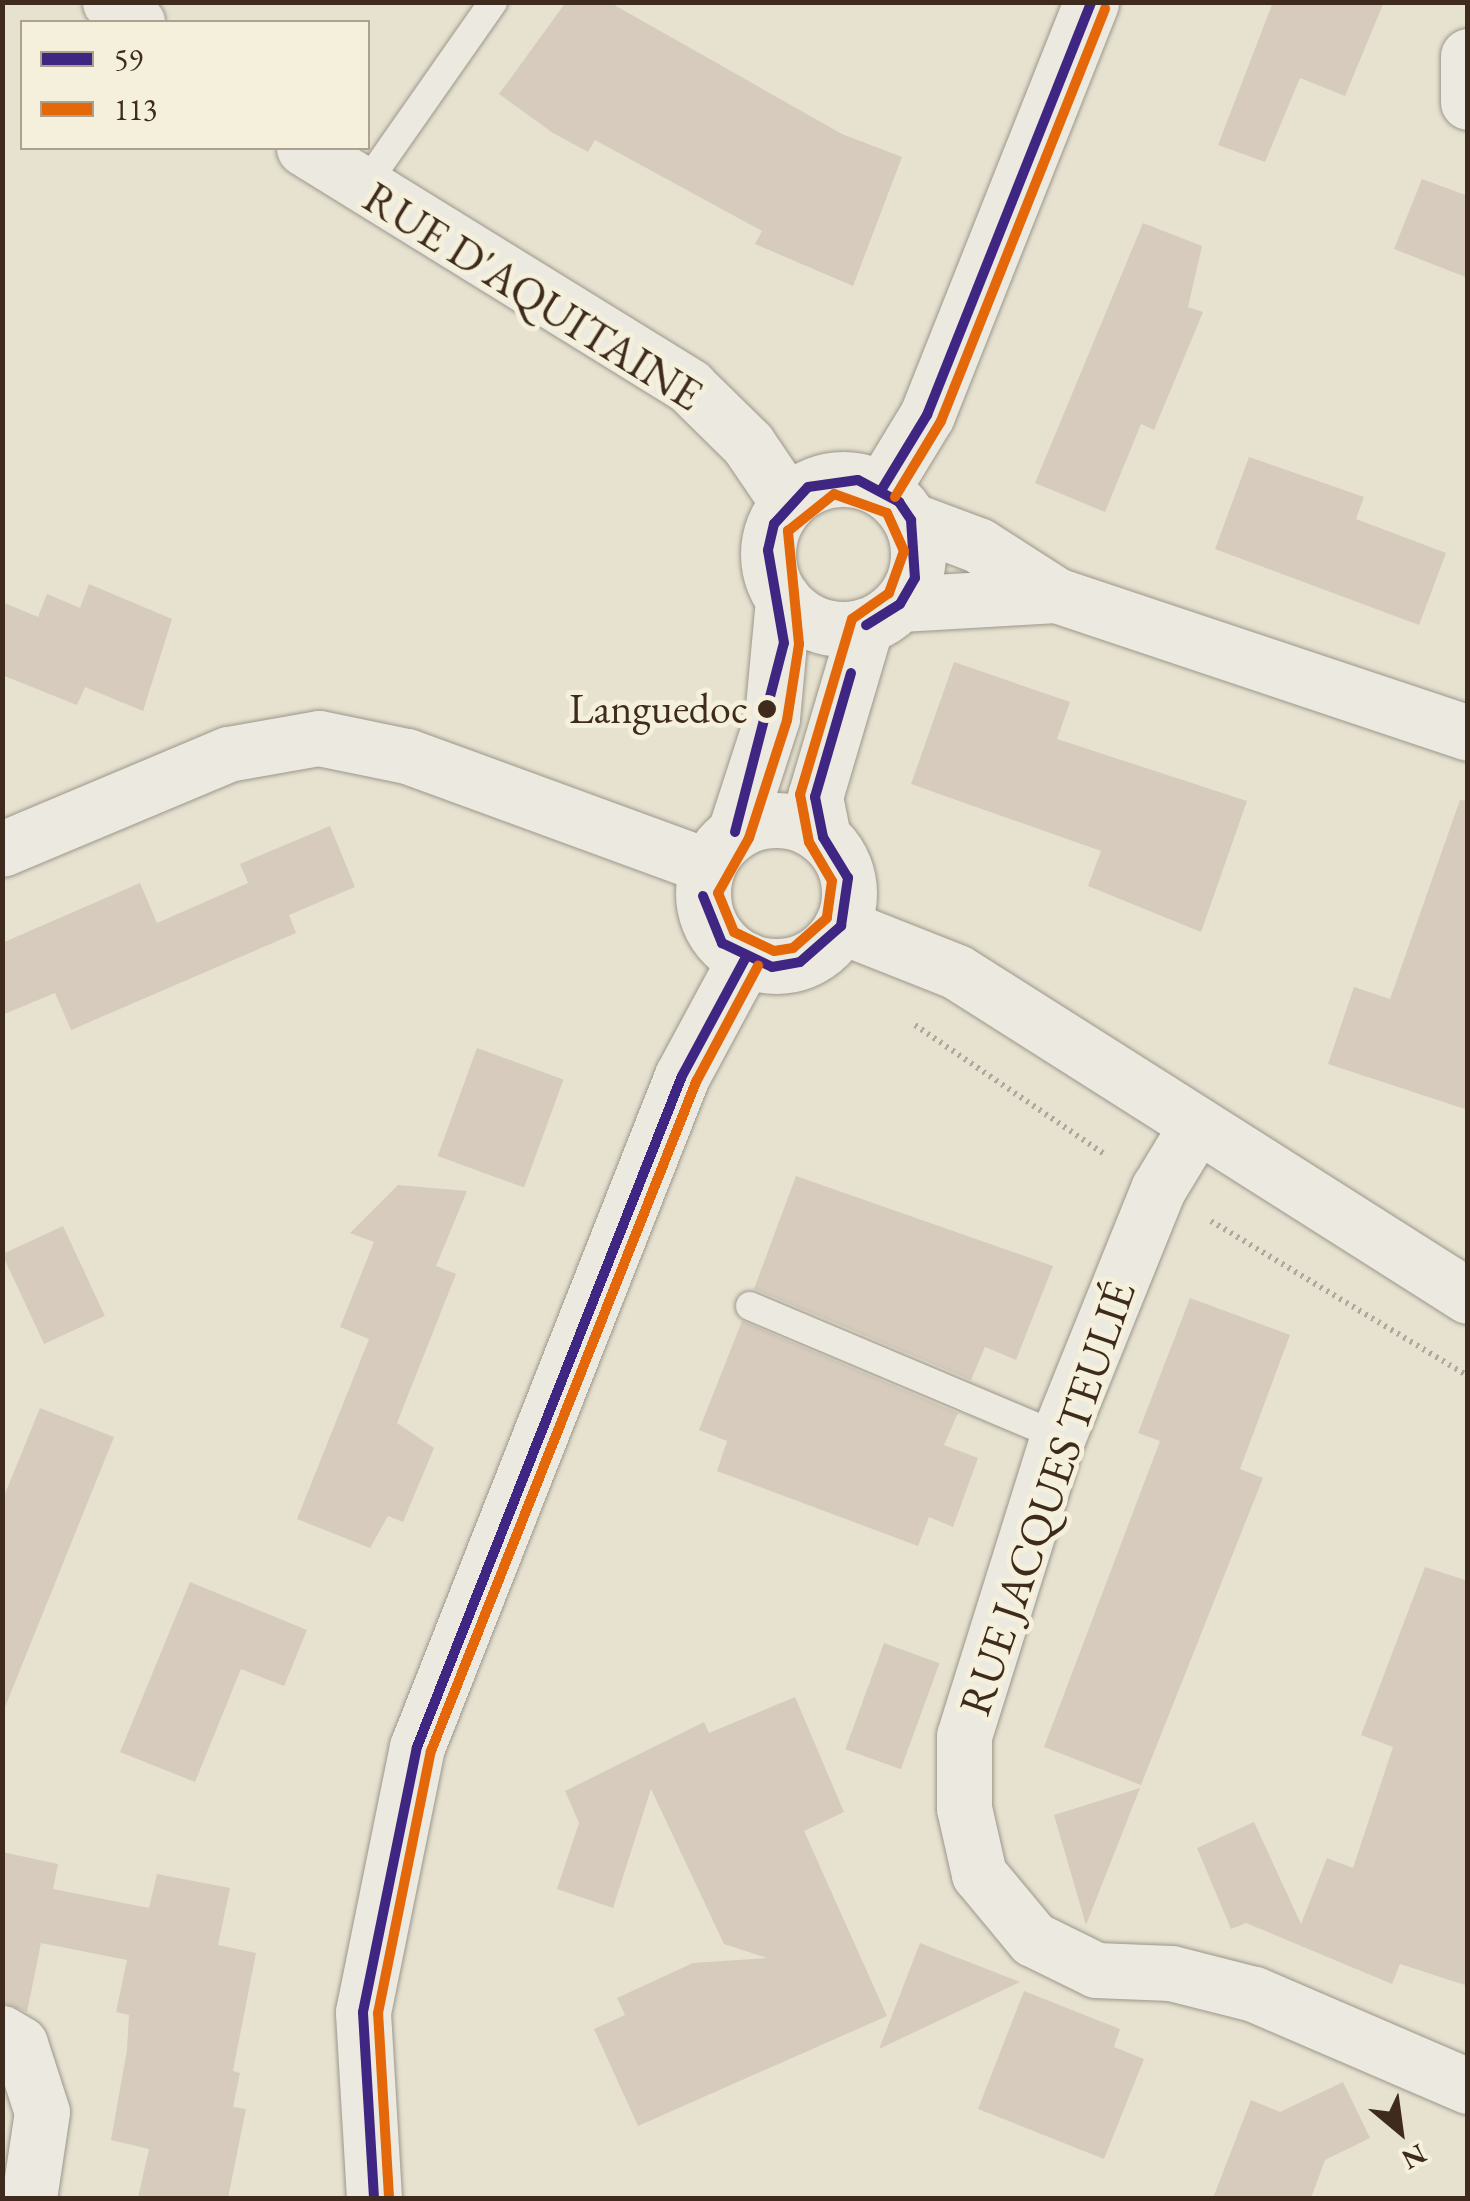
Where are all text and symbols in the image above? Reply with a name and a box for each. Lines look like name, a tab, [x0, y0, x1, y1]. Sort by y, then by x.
legend	[20, 20, 370, 150]
text: 59	[114, 40, 143, 79]
text: 113	[114, 90, 157, 129]
street label: RUE D'AQUITAINE	[354, 170, 712, 422]
place label: Languedoc	[569, 684, 748, 734]
marker: Languedoc	[757, 699, 777, 719]
street label: RUE JACQUES TEULIÉ	[947, 1274, 1147, 1722]
north arrow	[1350, 2081, 1450, 2181]
text: N	[1396, 2136, 1433, 2178]

